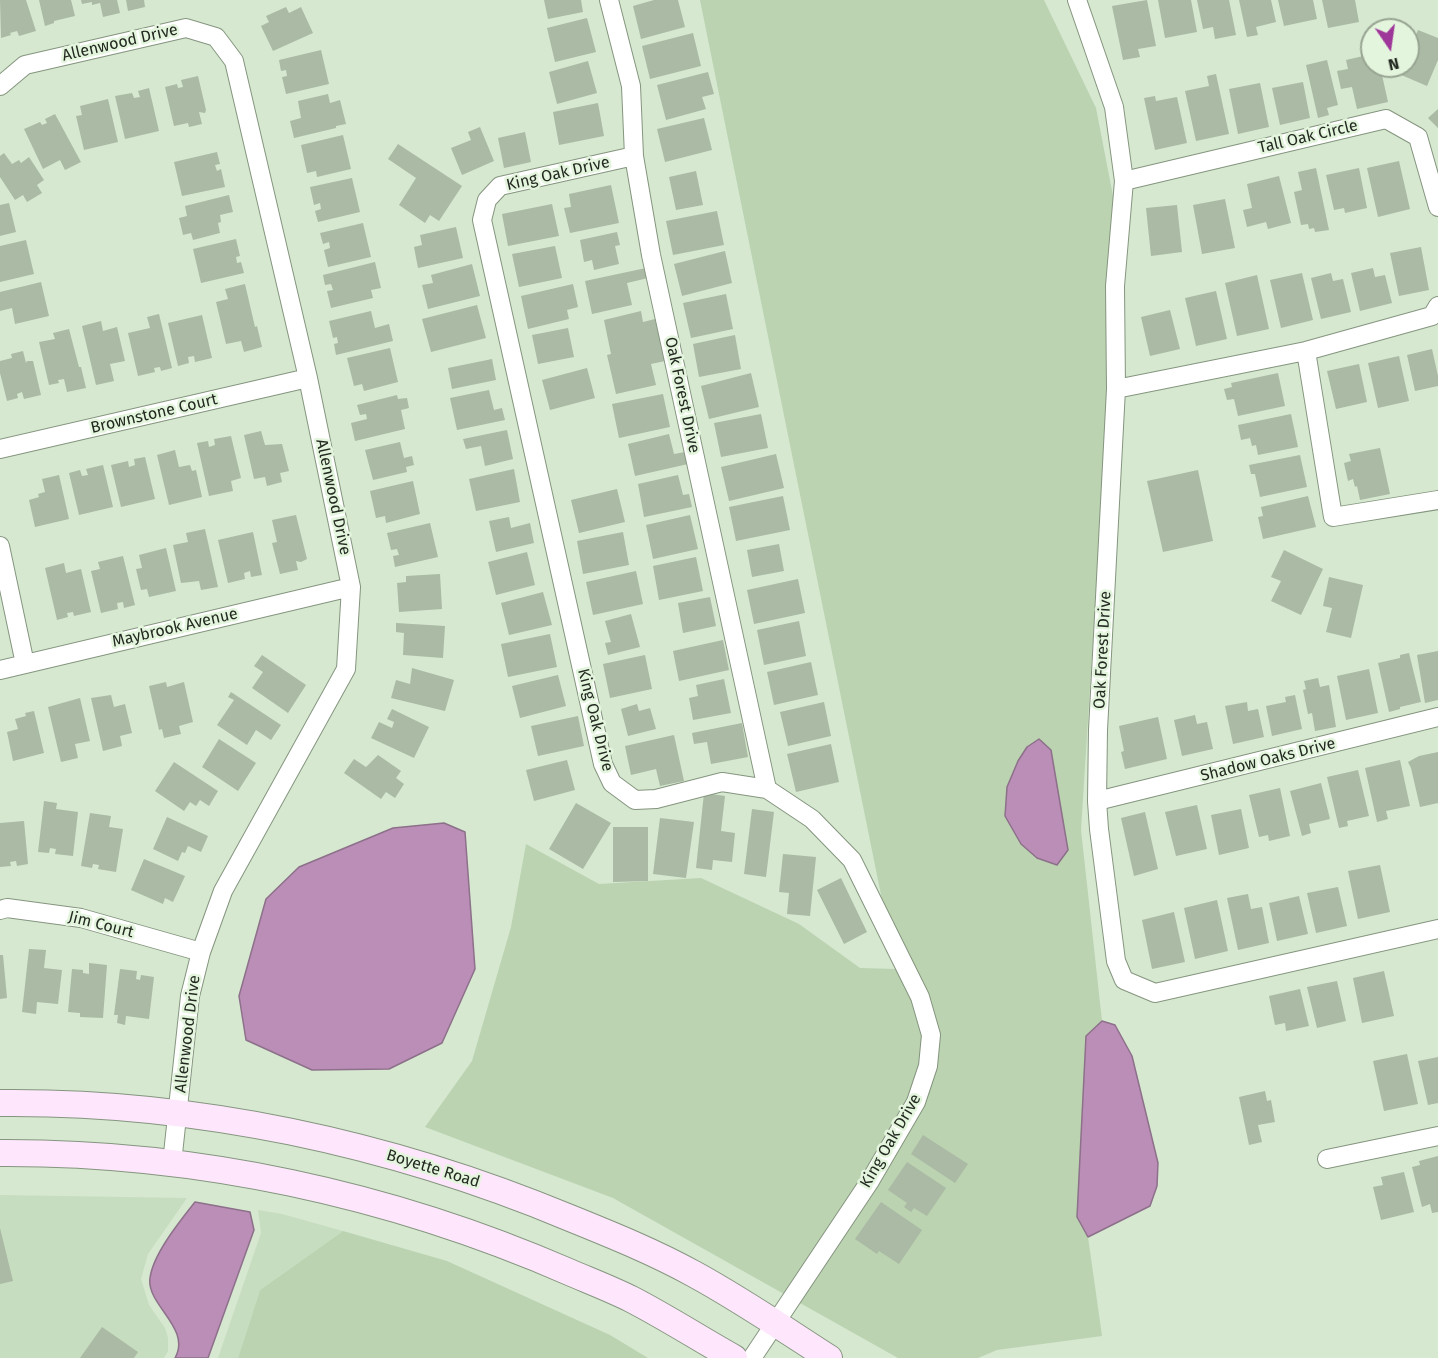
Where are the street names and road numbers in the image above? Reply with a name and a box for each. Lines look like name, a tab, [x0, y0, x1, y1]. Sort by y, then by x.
street label: Allenwood Drive	[60, 20, 180, 66]
street label: Tall Oak Circle	[1256, 116, 1360, 158]
street label: King Oak Drive	[504, 153, 612, 195]
street label: Oak Forest Drive	[660, 335, 704, 455]
street label: Brownstone Court	[89, 390, 219, 438]
street label: Allenwood Drive	[311, 437, 355, 557]
street label: Oak Forest Drive	[1090, 591, 1116, 709]
street label: Maybrook Avenue	[110, 604, 240, 652]
street label: King Oak Drive	[573, 667, 617, 773]
street label: Shadow Oaks Drive	[1199, 734, 1337, 786]
street label: Jim Court	[66, 908, 136, 942]
street label: Allenwood Drive	[171, 974, 205, 1094]
street label: King Oak Drive	[856, 1091, 926, 1191]
street label: Boyette Road	[384, 1146, 482, 1192]

